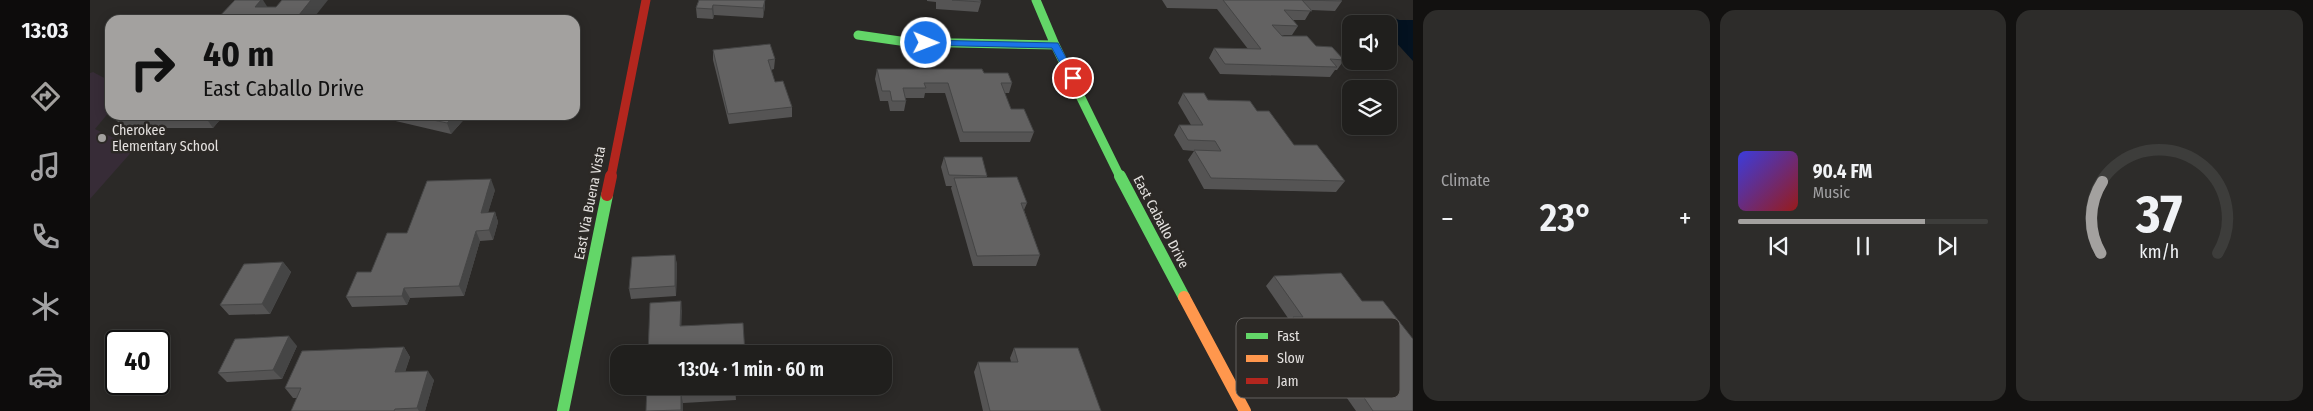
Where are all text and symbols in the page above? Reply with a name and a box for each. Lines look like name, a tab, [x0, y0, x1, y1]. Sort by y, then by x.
map controls	[1342, 15, 1397, 135]
button: sound	[1342, 15, 1397, 70]
position arrow	[899, 16, 951, 68]
text: 13:03	[22, 17, 68, 44]
text: 40 m	[203, 33, 274, 75]
icon: right	[120, 35, 185, 100]
pin	[1052, 57, 1094, 99]
icon: arrive	[1059, 64, 1087, 92]
text: East Caballo Drive	[203, 75, 364, 102]
icon: directions	[28, 79, 63, 114]
button: layers	[1342, 80, 1397, 135]
place label: Cherokee Elementary School	[112, 122, 219, 155]
marker: Cherokee Elementary School	[96, 132, 108, 144]
street label: East Via Buena Vista	[571, 145, 609, 261]
icon: music	[28, 149, 63, 184]
text: 90.4 FM	[1813, 160, 1872, 183]
text: Climate	[1441, 171, 1490, 190]
street label: East Caballo Drive	[1129, 173, 1193, 271]
text: Music	[1813, 183, 1850, 202]
text: 37	[2135, 183, 2183, 246]
text: 23°	[1540, 195, 1593, 241]
text: −	[1441, 202, 1454, 235]
text: +	[1679, 202, 1692, 235]
icon: phone	[28, 219, 63, 254]
icon: previous	[1765, 232, 1793, 260]
icon: pause	[1849, 232, 1877, 260]
icon: next	[1933, 232, 1961, 260]
text: km/h	[2140, 241, 2180, 263]
icon: climate	[28, 289, 63, 324]
legend	[1236, 318, 1400, 398]
text: Fast	[1277, 328, 1300, 345]
speed limit sign: 40	[105, 330, 170, 395]
text: Slow	[1277, 350, 1304, 367]
text: 13:04 · 1 min · 60 m	[678, 358, 824, 381]
icon: car	[28, 359, 63, 394]
text: Jam	[1277, 373, 1298, 390]

